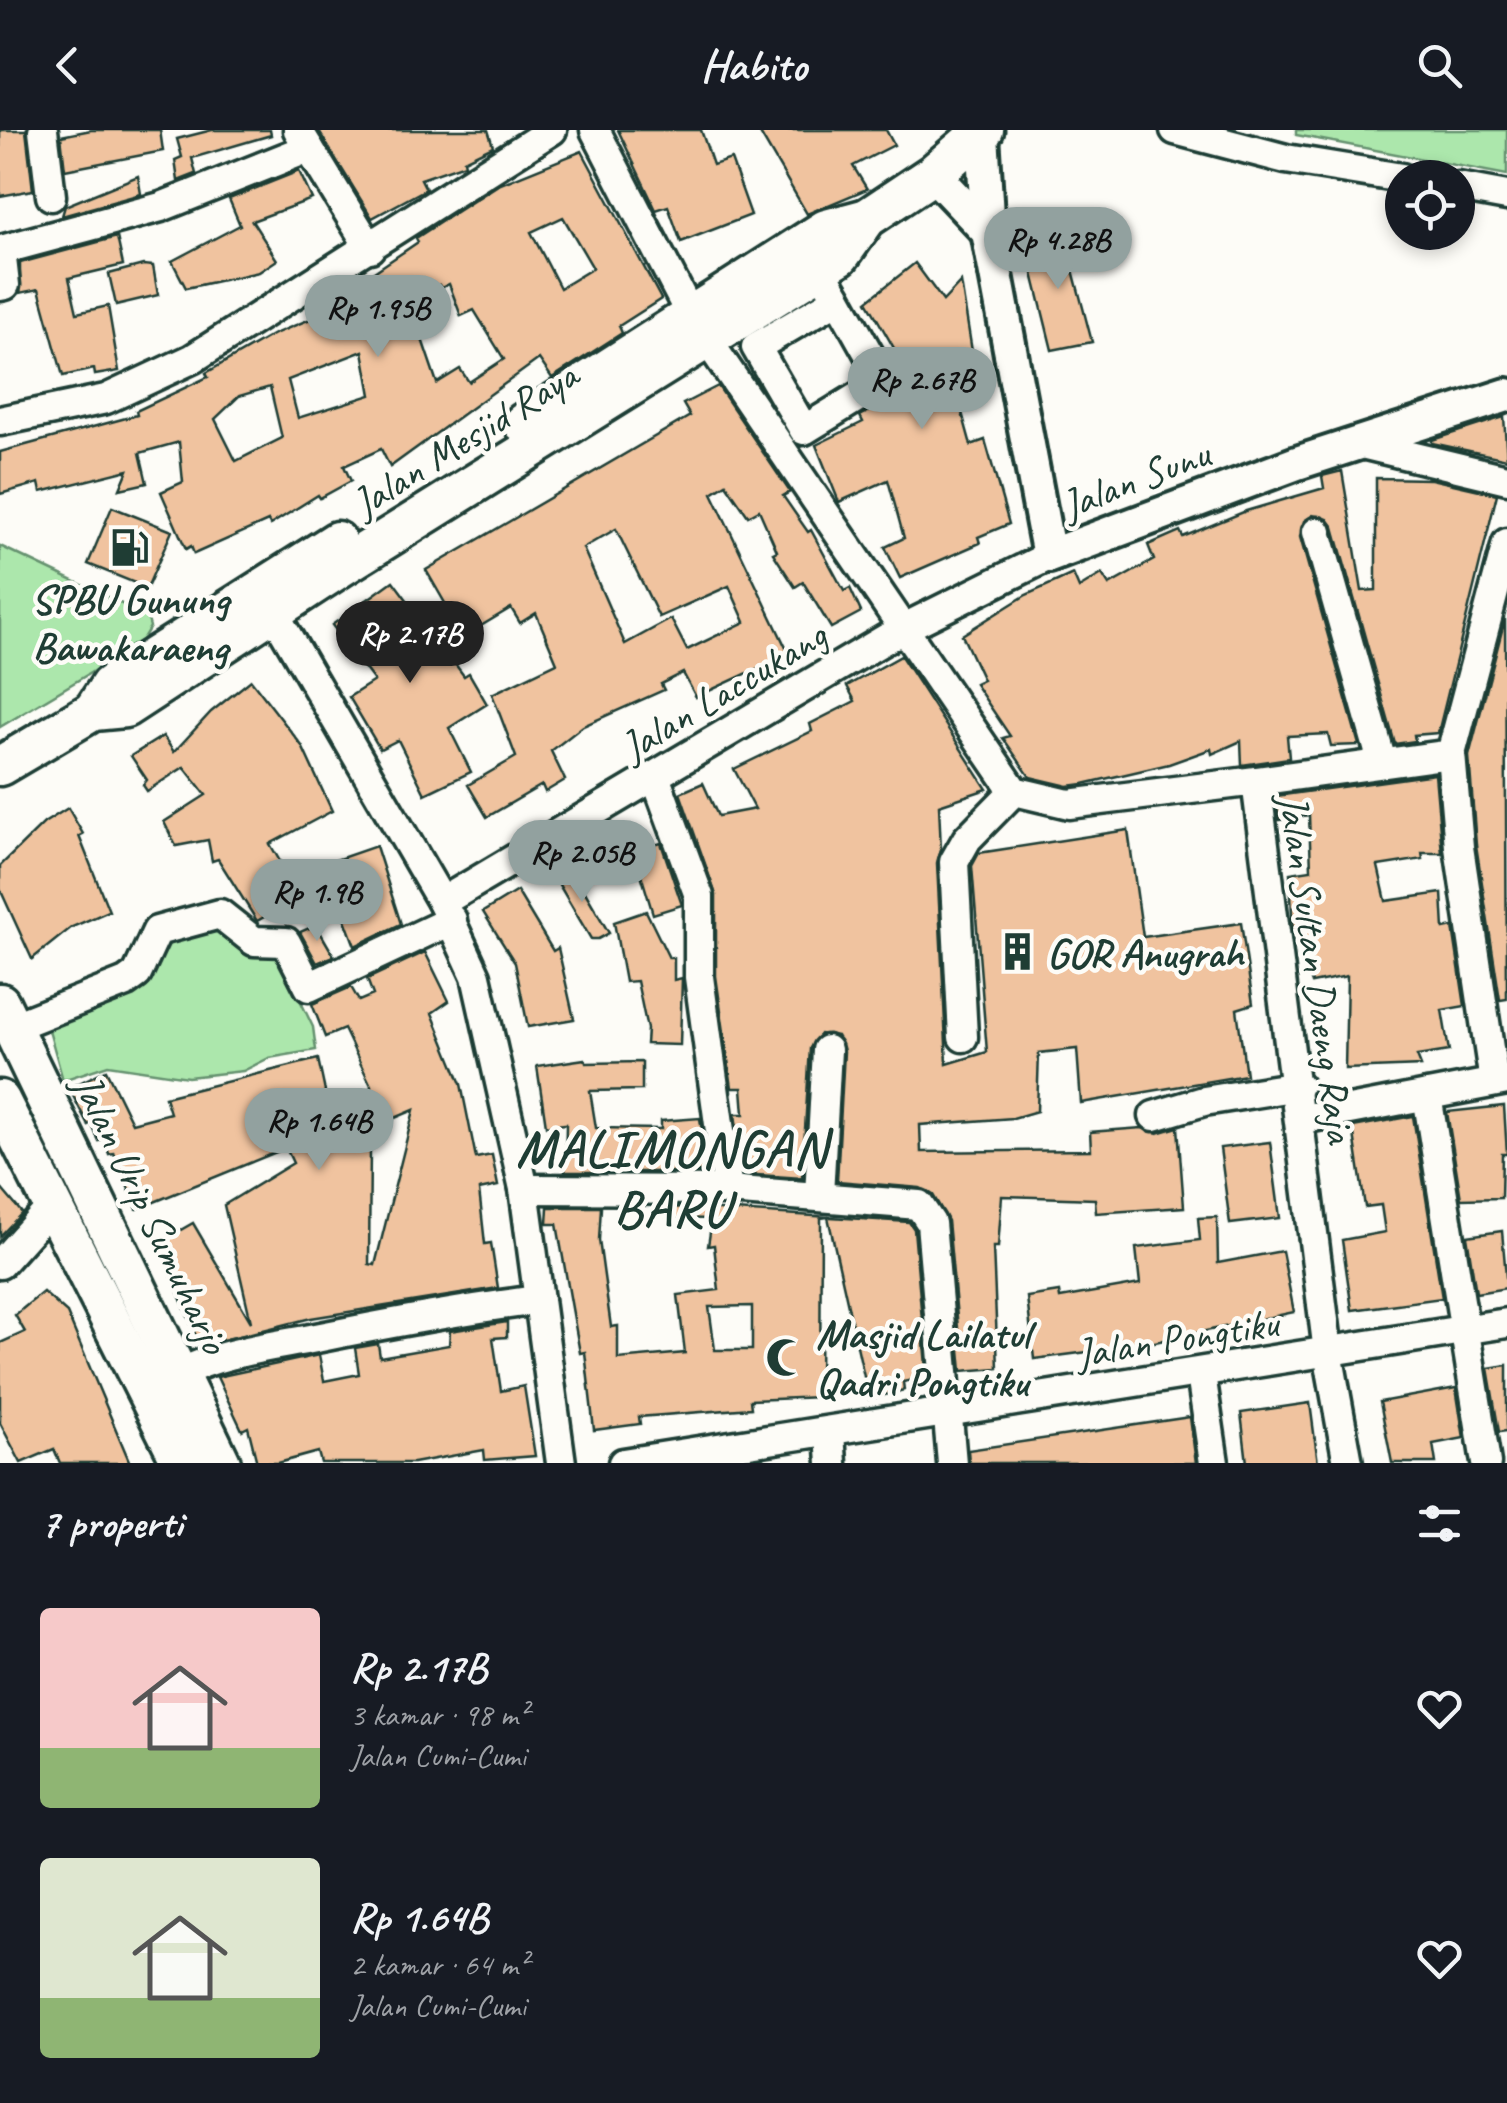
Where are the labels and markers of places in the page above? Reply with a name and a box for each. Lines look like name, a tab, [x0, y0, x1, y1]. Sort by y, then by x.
pin: Rp 4.28B	[955, 207, 1161, 292]
pin: Rp 1.95B	[275, 275, 481, 360]
pin: Rp 2.67B	[819, 347, 1025, 432]
fuel station icon: SPBU Gunung Bawakaraeng	[109, 526, 151, 568]
place label: SPBU Gunung Bawakaraeng	[31, 573, 233, 674]
pin: Rp 2.17B	[307, 601, 513, 686]
pin: Rp 2.05B	[479, 820, 685, 905]
pin: Rp 1.9B	[225, 859, 409, 944]
place label: GOR Anugrah	[1047, 927, 1246, 980]
building icon: GOR Anugrah	[996, 931, 1038, 973]
pin: Rp 1.64B	[216, 1088, 422, 1173]
place label: Masjid Lailatul Qadri Pongtiku	[816, 1308, 1037, 1409]
mosque icon: Masjid Lailatul Qadri Pongtiku	[765, 1336, 807, 1378]

